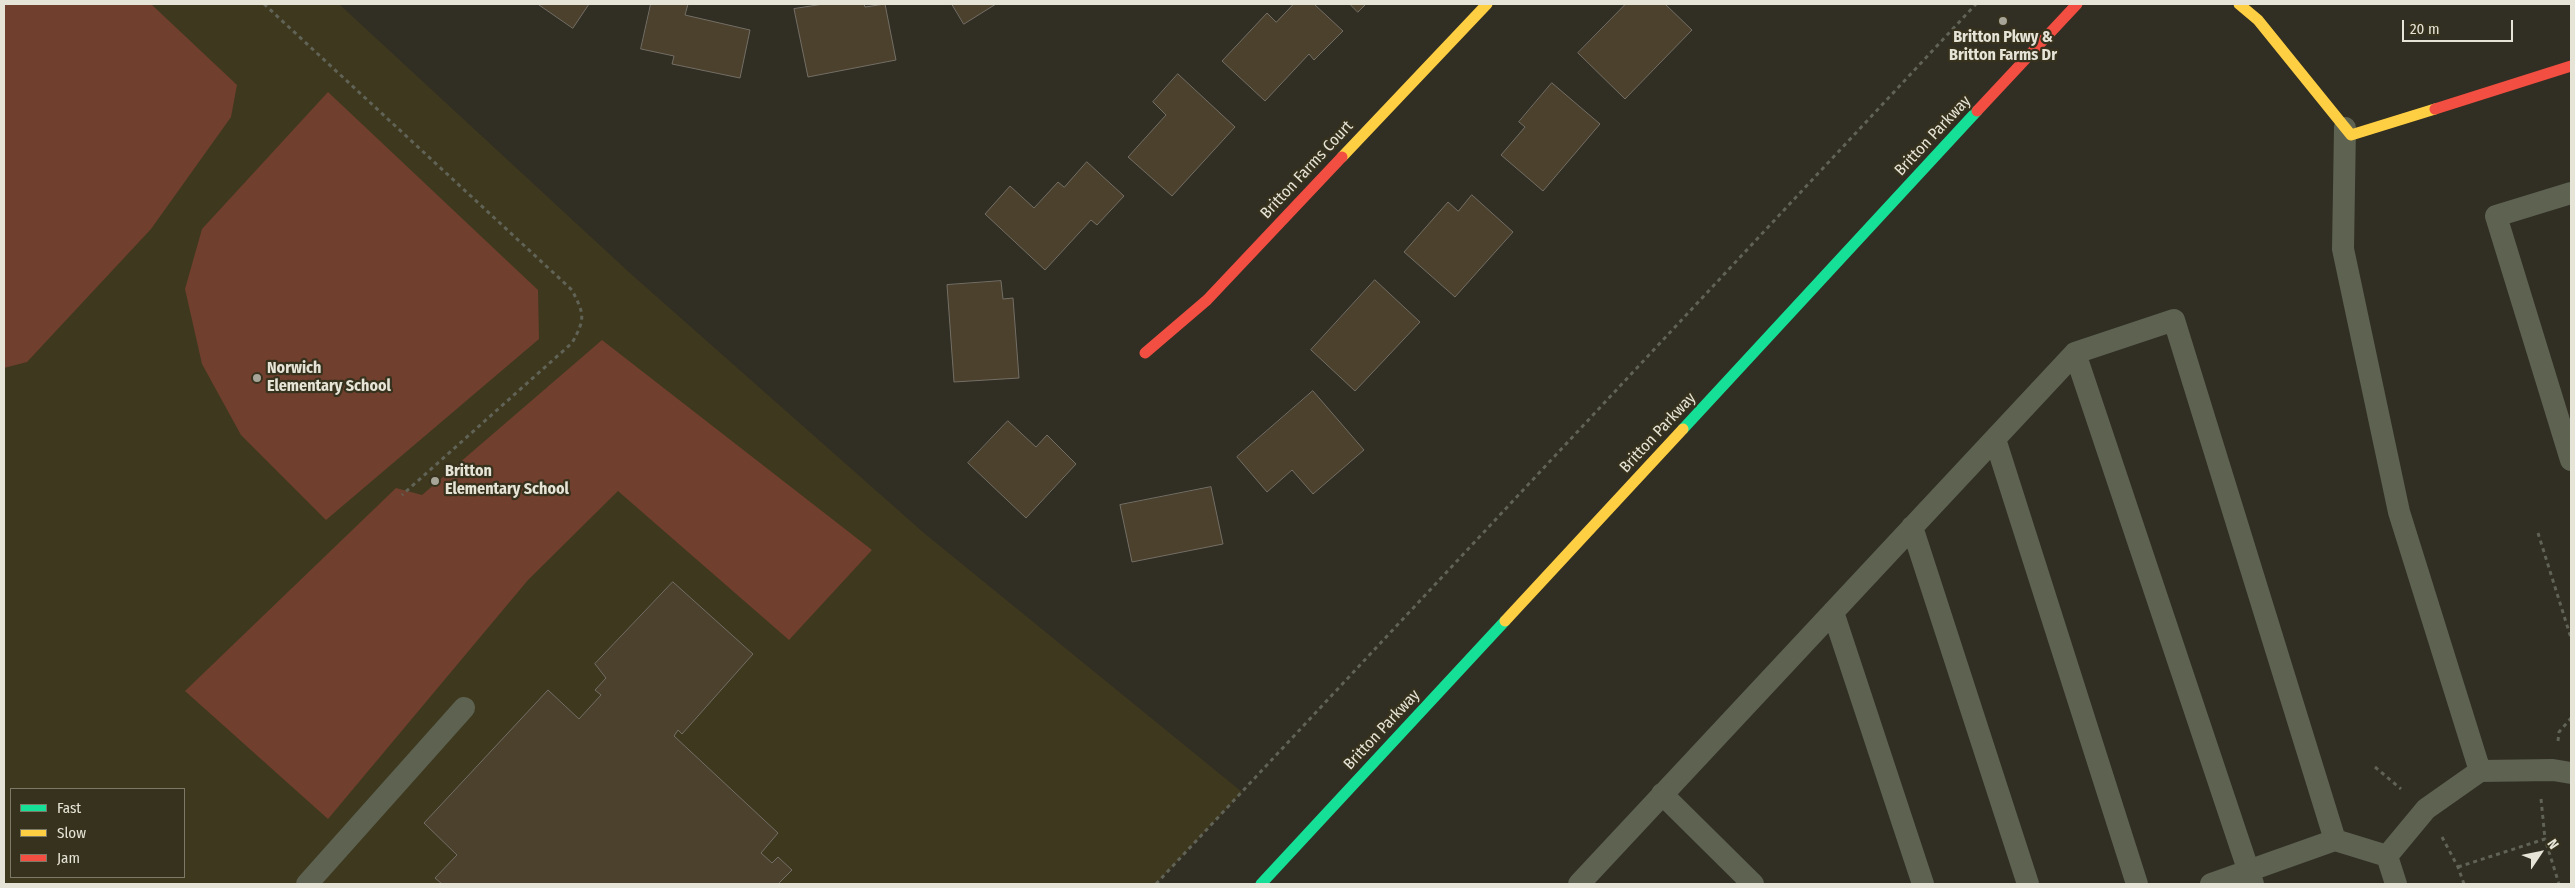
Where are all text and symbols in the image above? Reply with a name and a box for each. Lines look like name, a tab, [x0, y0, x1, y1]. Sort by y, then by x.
scale bar	[2405, 10, 2516, 42]
marker: Britton Pkwy & Britton Farms Dr	[1997, 15, 2009, 27]
text: 20 m	[2410, 20, 2440, 38]
place label: Britton Pkwy & Britton Farms Dr	[1949, 28, 2057, 66]
street label: Britton Parkway	[1891, 92, 1975, 180]
street label: Britton Farms Court	[1257, 117, 1357, 223]
place label: Norwich Elementary School	[267, 359, 391, 397]
marker: Norwich Elementary School	[251, 372, 263, 384]
street label: Britton Parkway	[1616, 389, 1700, 477]
place label: Britton Elementary School	[445, 462, 569, 500]
marker: Britton Elementary School	[429, 475, 441, 487]
street label: Britton Parkway	[1340, 686, 1424, 774]
legend	[10, 788, 185, 878]
text: Fast	[57, 799, 81, 817]
text: Slow	[57, 824, 86, 842]
north arrow	[2515, 828, 2565, 878]
text: N	[2543, 836, 2562, 853]
text: Jam	[57, 849, 80, 867]

